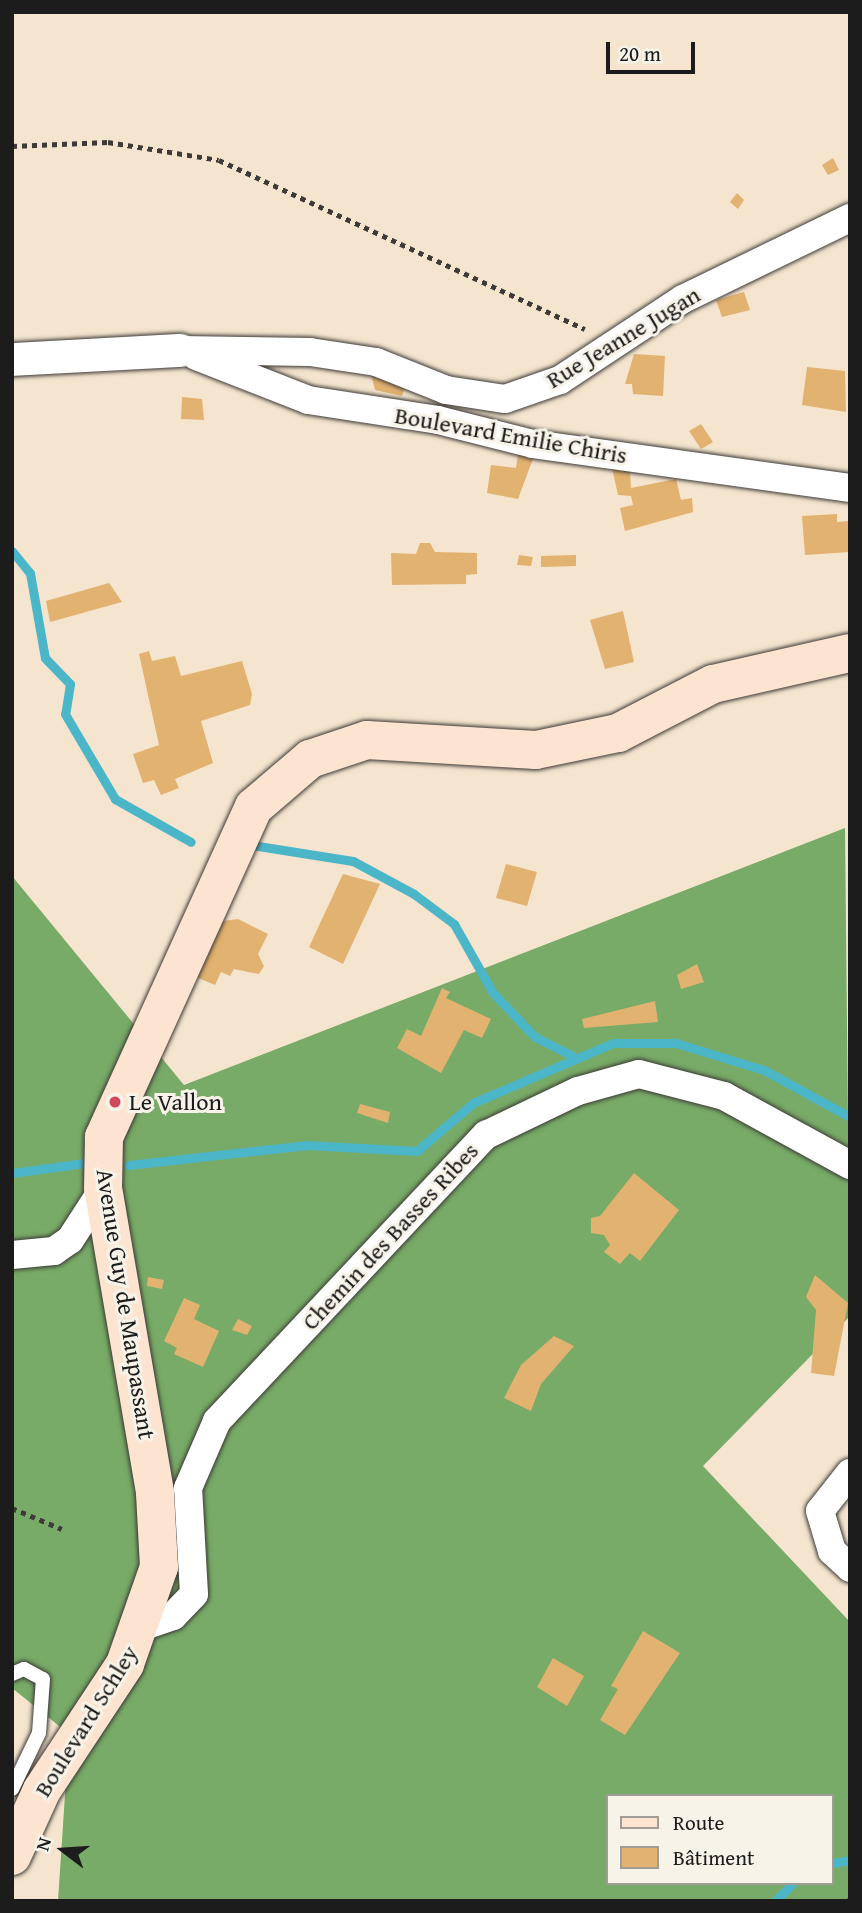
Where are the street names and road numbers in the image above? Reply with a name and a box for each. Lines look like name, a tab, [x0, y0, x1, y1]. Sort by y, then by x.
street label: Rue Jeanne Jugan	[541, 280, 705, 394]
street label: Boulevard Emilie Chiris	[393, 400, 629, 470]
street label: Chemin des Basses Ribes	[296, 1136, 484, 1336]
street label: Avenue Guy de Maupassant	[90, 1167, 162, 1441]
street label: Boulevard Schley	[28, 1640, 144, 1802]

